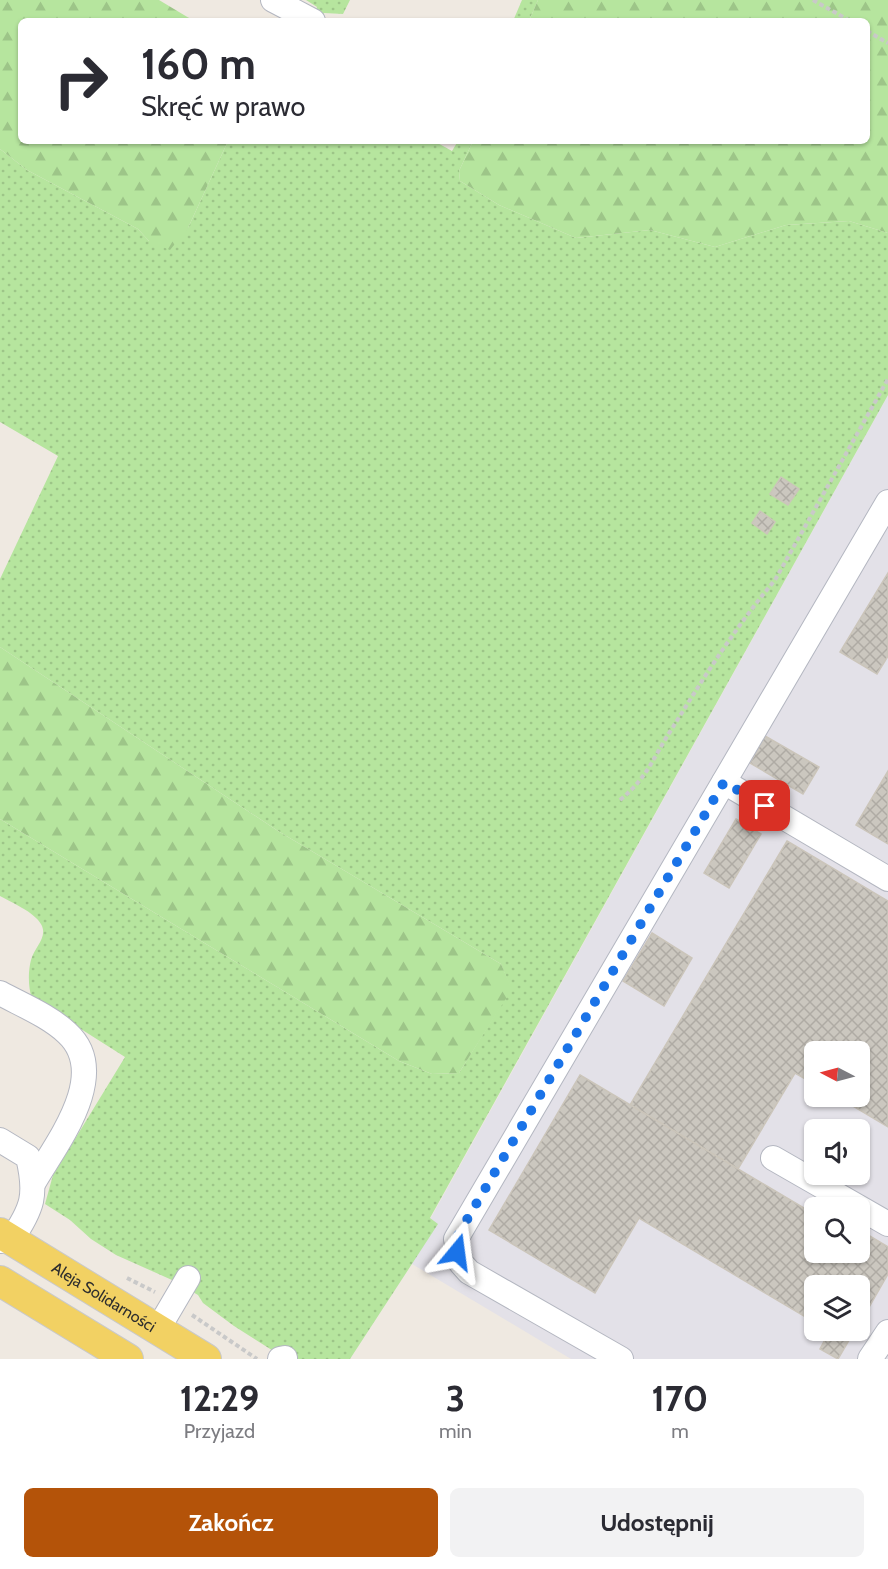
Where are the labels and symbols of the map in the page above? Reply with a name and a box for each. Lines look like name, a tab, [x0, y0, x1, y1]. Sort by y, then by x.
pin	[739, 780, 790, 831]
north arrow	[804, 1041, 870, 1107]
position arrow	[425, 1220, 489, 1284]
street label: Aleja Solidarności	[49, 1258, 160, 1336]

